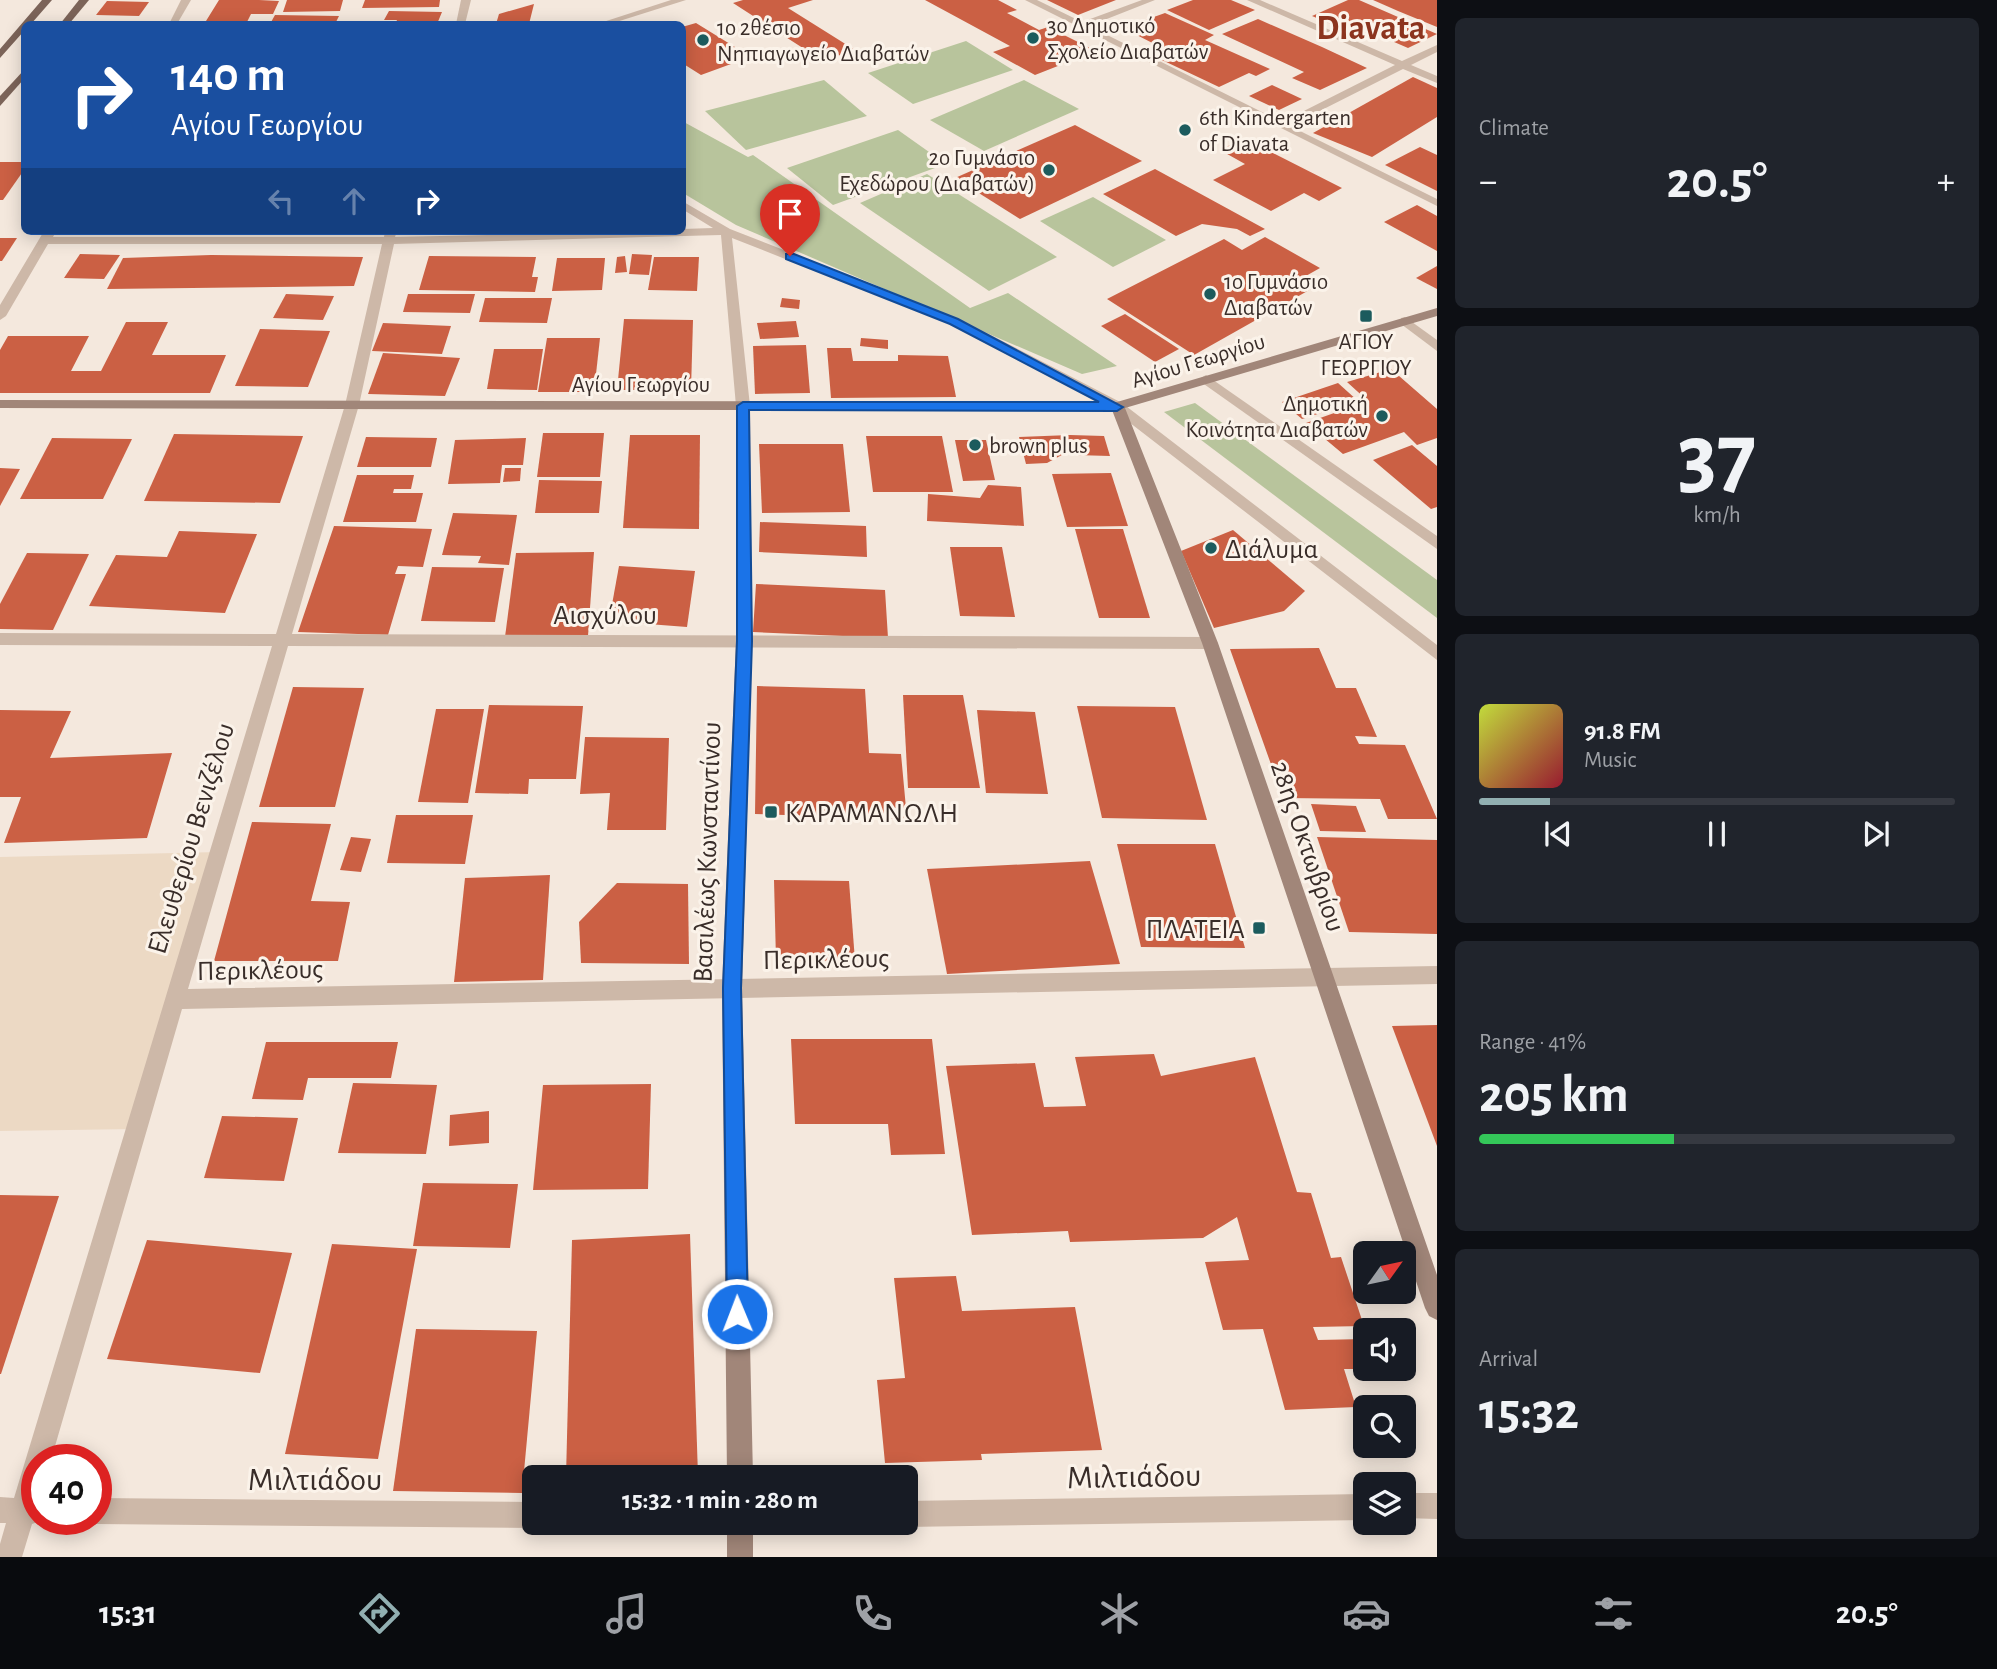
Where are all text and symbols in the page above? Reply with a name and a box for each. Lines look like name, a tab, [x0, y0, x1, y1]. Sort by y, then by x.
district label: Diavata	[1316, 11, 1426, 46]
place label: 3ο Δημοτικό Σχολείο Διαβατών	[1047, 15, 1209, 64]
place label: 1ο 2θέσιο Νηπιαγωγείο Διαβατών	[717, 17, 929, 66]
marker: 3ο Δημοτικό Σχολείο Διαβατών	[1025, 30, 1041, 46]
marker: 1ο 2θέσιο Νηπιαγωγείο Διαβατών	[695, 32, 711, 48]
icon: right	[56, 49, 147, 140]
text: 140 m	[171, 51, 286, 100]
place label: 6th Kindergarten of Diavata	[1199, 107, 1351, 156]
text: Αγίου Γεωργίου	[171, 109, 364, 141]
text: Climate	[1479, 117, 1549, 140]
marker: 6th Kindergarten of Diavata	[1177, 122, 1193, 138]
place label: 2ο Γυμνάσιο Εχεδώρου (Διαβατών)	[839, 147, 1035, 196]
text: 20.5°	[1666, 155, 1768, 207]
marker: 2ο Γυμνάσιο Εχεδώρου (Διαβατών)	[1041, 162, 1057, 178]
text: −	[1479, 163, 1497, 201]
text: +	[1937, 163, 1955, 201]
icon: left	[262, 182, 300, 220]
icon: ahead	[335, 182, 373, 220]
icon: right	[408, 182, 446, 220]
pin	[760, 184, 820, 256]
icon: arrive	[771, 195, 809, 233]
place label: 1ο Γυμνάσιο Διαβατών	[1224, 271, 1328, 320]
marker: 1ο Γυμνάσιο Διαβατών	[1202, 286, 1218, 302]
marker: ΑΓΙΟΥ ΓΕΩΡΓΙΟΥ	[1358, 308, 1374, 324]
street label: Αγίου Γεωργίου	[1129, 330, 1268, 393]
place label: ΑΓΙΟΥ ΓΕΩΡΓΙΟΥ	[1320, 331, 1412, 380]
street label: Αγίου Γεωργίου	[572, 374, 710, 397]
place label: Δημοτική Κοινότητα Διαβατών	[1186, 393, 1368, 442]
marker: Δημοτική Κοινότητα Διαβατών	[1374, 408, 1390, 424]
text: 37	[1678, 411, 1756, 502]
place label: brown plus	[989, 435, 1088, 458]
marker: brown plus	[967, 437, 983, 453]
text: km/h	[1693, 504, 1741, 527]
place label: Διάλυμα	[1225, 536, 1318, 564]
marker: Διάλυμα	[1203, 540, 1219, 556]
street label: Αισχύλου	[553, 602, 657, 630]
text: 91.8 FM	[1584, 718, 1661, 744]
street label: Ελευθερίου Βενιζέλου	[144, 720, 240, 957]
street label: Βασιλέως Κωνσταντίνου	[689, 721, 727, 983]
text: Music	[1584, 749, 1636, 772]
street label: 28ης Οκτωβρίου	[1265, 758, 1349, 935]
place label: ΚΑΡΑΜΑΝΩΛΗ	[785, 800, 958, 828]
marker: ΚΑΡΑΜΑΝΩΛΗ	[763, 804, 779, 820]
icon: previous	[1539, 815, 1577, 853]
icon: pause	[1698, 815, 1736, 853]
icon: next	[1857, 815, 1895, 853]
place label: ΠΛΑΤΕΙΑ	[1146, 916, 1245, 944]
marker: ΠΛΑΤΕΙΑ	[1251, 920, 1267, 936]
street label: Περικλέους	[763, 945, 890, 975]
street label: Περικλέους	[197, 956, 324, 986]
text: Range · 41%	[1479, 1031, 1586, 1054]
text: 205 km	[1479, 1069, 1629, 1121]
north arrow	[1353, 1241, 1416, 1304]
map controls	[1353, 1241, 1416, 1535]
position arrow	[700, 1277, 774, 1351]
button: sound	[1353, 1318, 1416, 1381]
text: Arrival	[1479, 1348, 1538, 1371]
text: 15:32	[1479, 1386, 1579, 1438]
button: search	[1353, 1395, 1416, 1458]
speed limit sign: 40	[21, 1444, 112, 1535]
street label: Μιλτιάδου	[1066, 1460, 1202, 1495]
street label: Μιλτιάδου	[248, 1464, 382, 1497]
button: layers	[1353, 1472, 1416, 1535]
text: 15:32 · 1 min · 280 m	[622, 1487, 818, 1513]
icon: directions	[355, 1589, 404, 1638]
icon: music	[602, 1589, 651, 1638]
icon: phone	[848, 1589, 897, 1638]
icon: climate	[1095, 1589, 1144, 1638]
icon: car	[1342, 1589, 1391, 1638]
icon: filters	[1589, 1589, 1638, 1638]
text: 15:31	[99, 1597, 157, 1629]
text: 20.5°	[1836, 1597, 1898, 1629]

